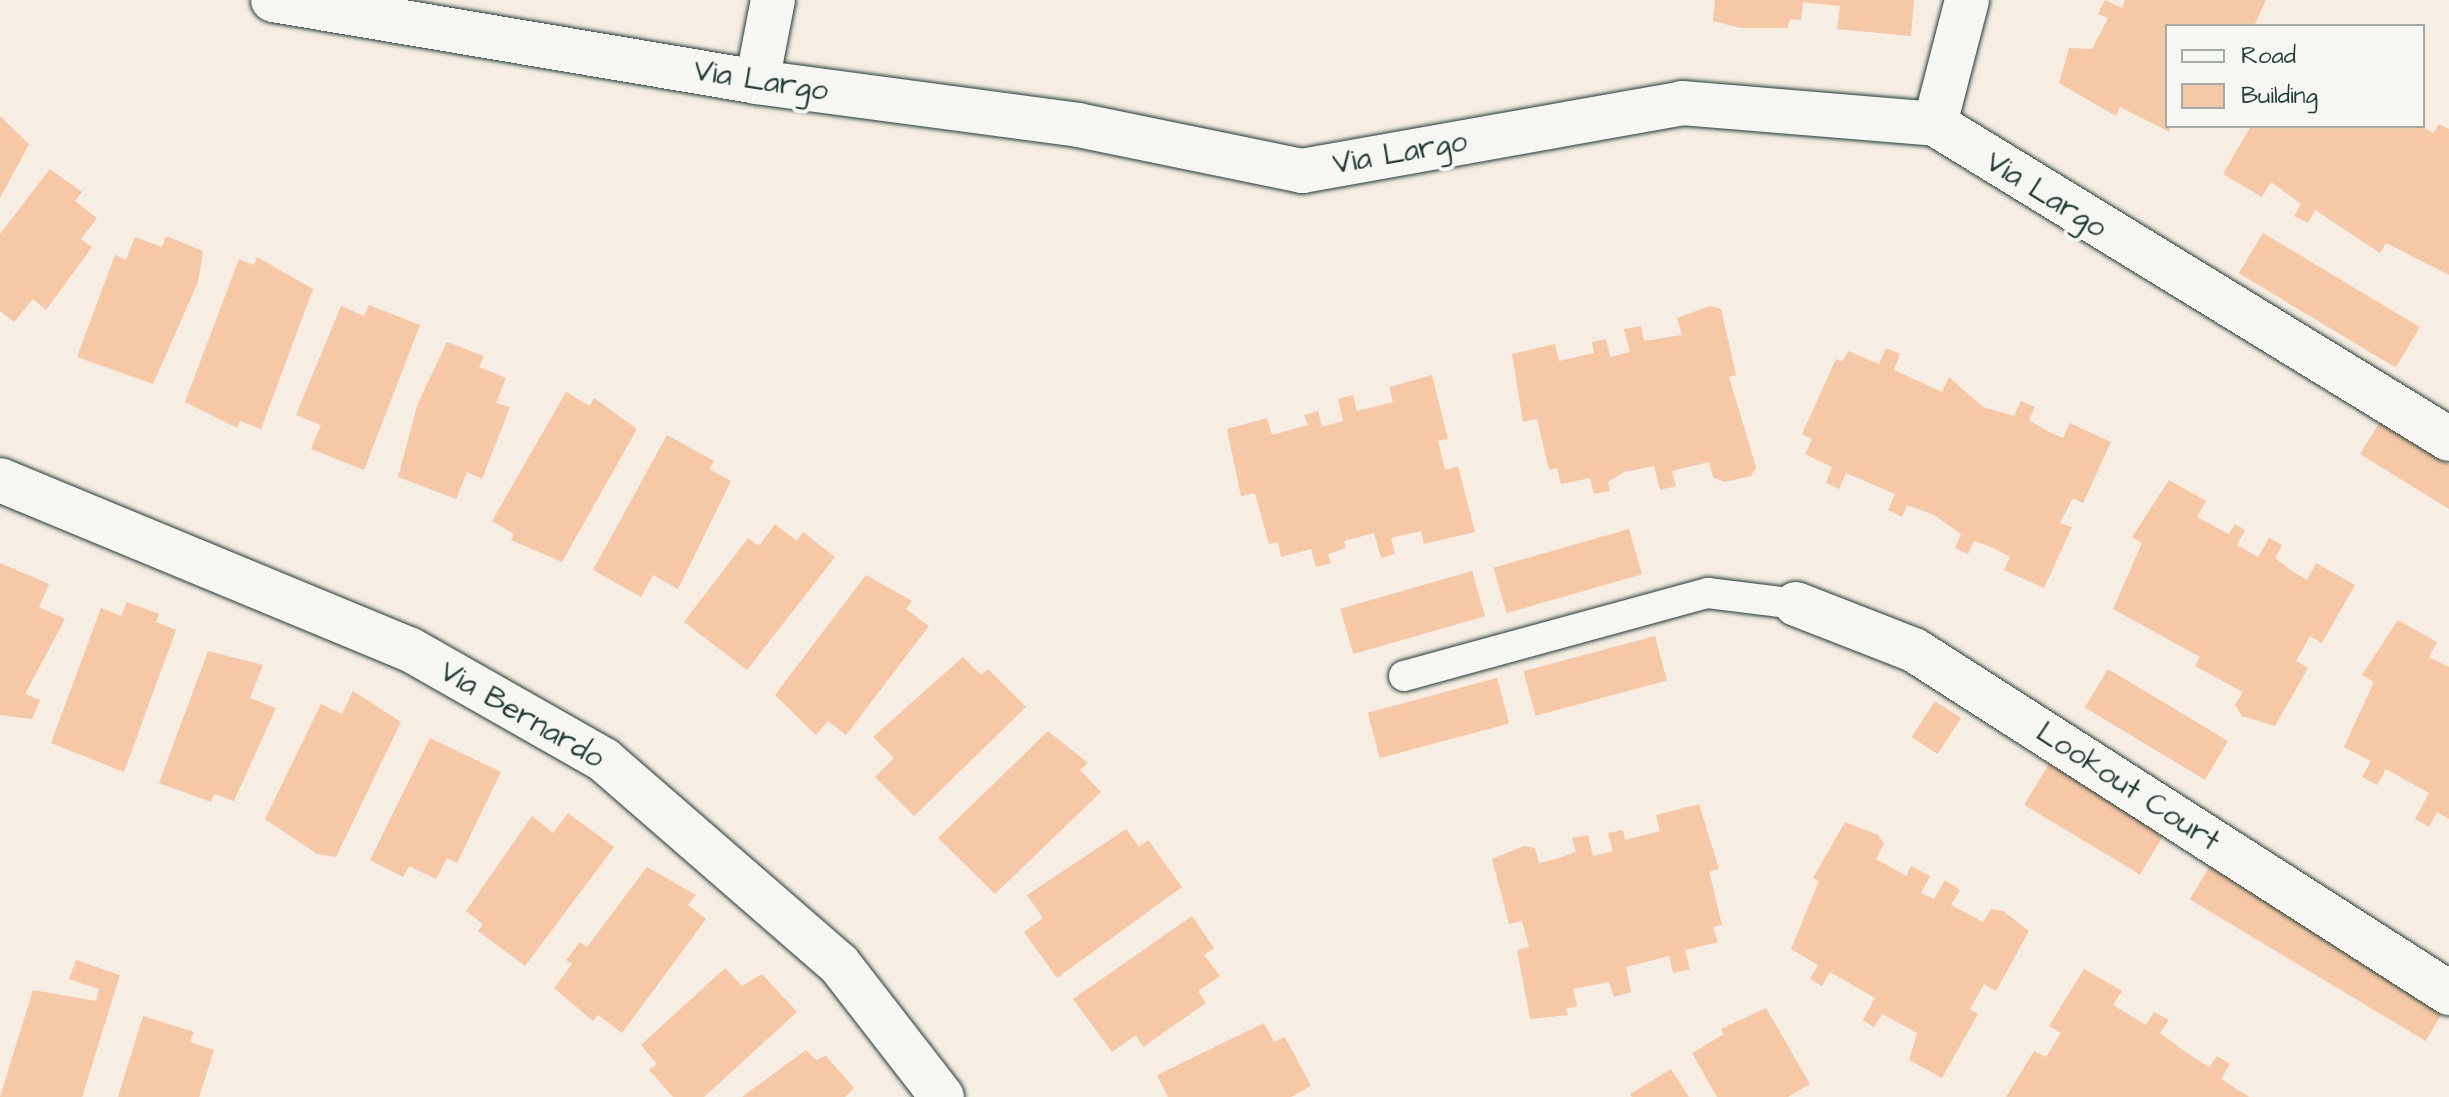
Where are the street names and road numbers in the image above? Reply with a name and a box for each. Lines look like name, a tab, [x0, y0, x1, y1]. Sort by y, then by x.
street label: Via Largo	[691, 53, 831, 109]
street label: Via Largo	[1330, 124, 1470, 182]
street label: Via Largo	[1979, 144, 2113, 246]
street label: Via Bernardo	[433, 653, 611, 777]
street label: Lookout Court	[2030, 714, 2226, 860]

